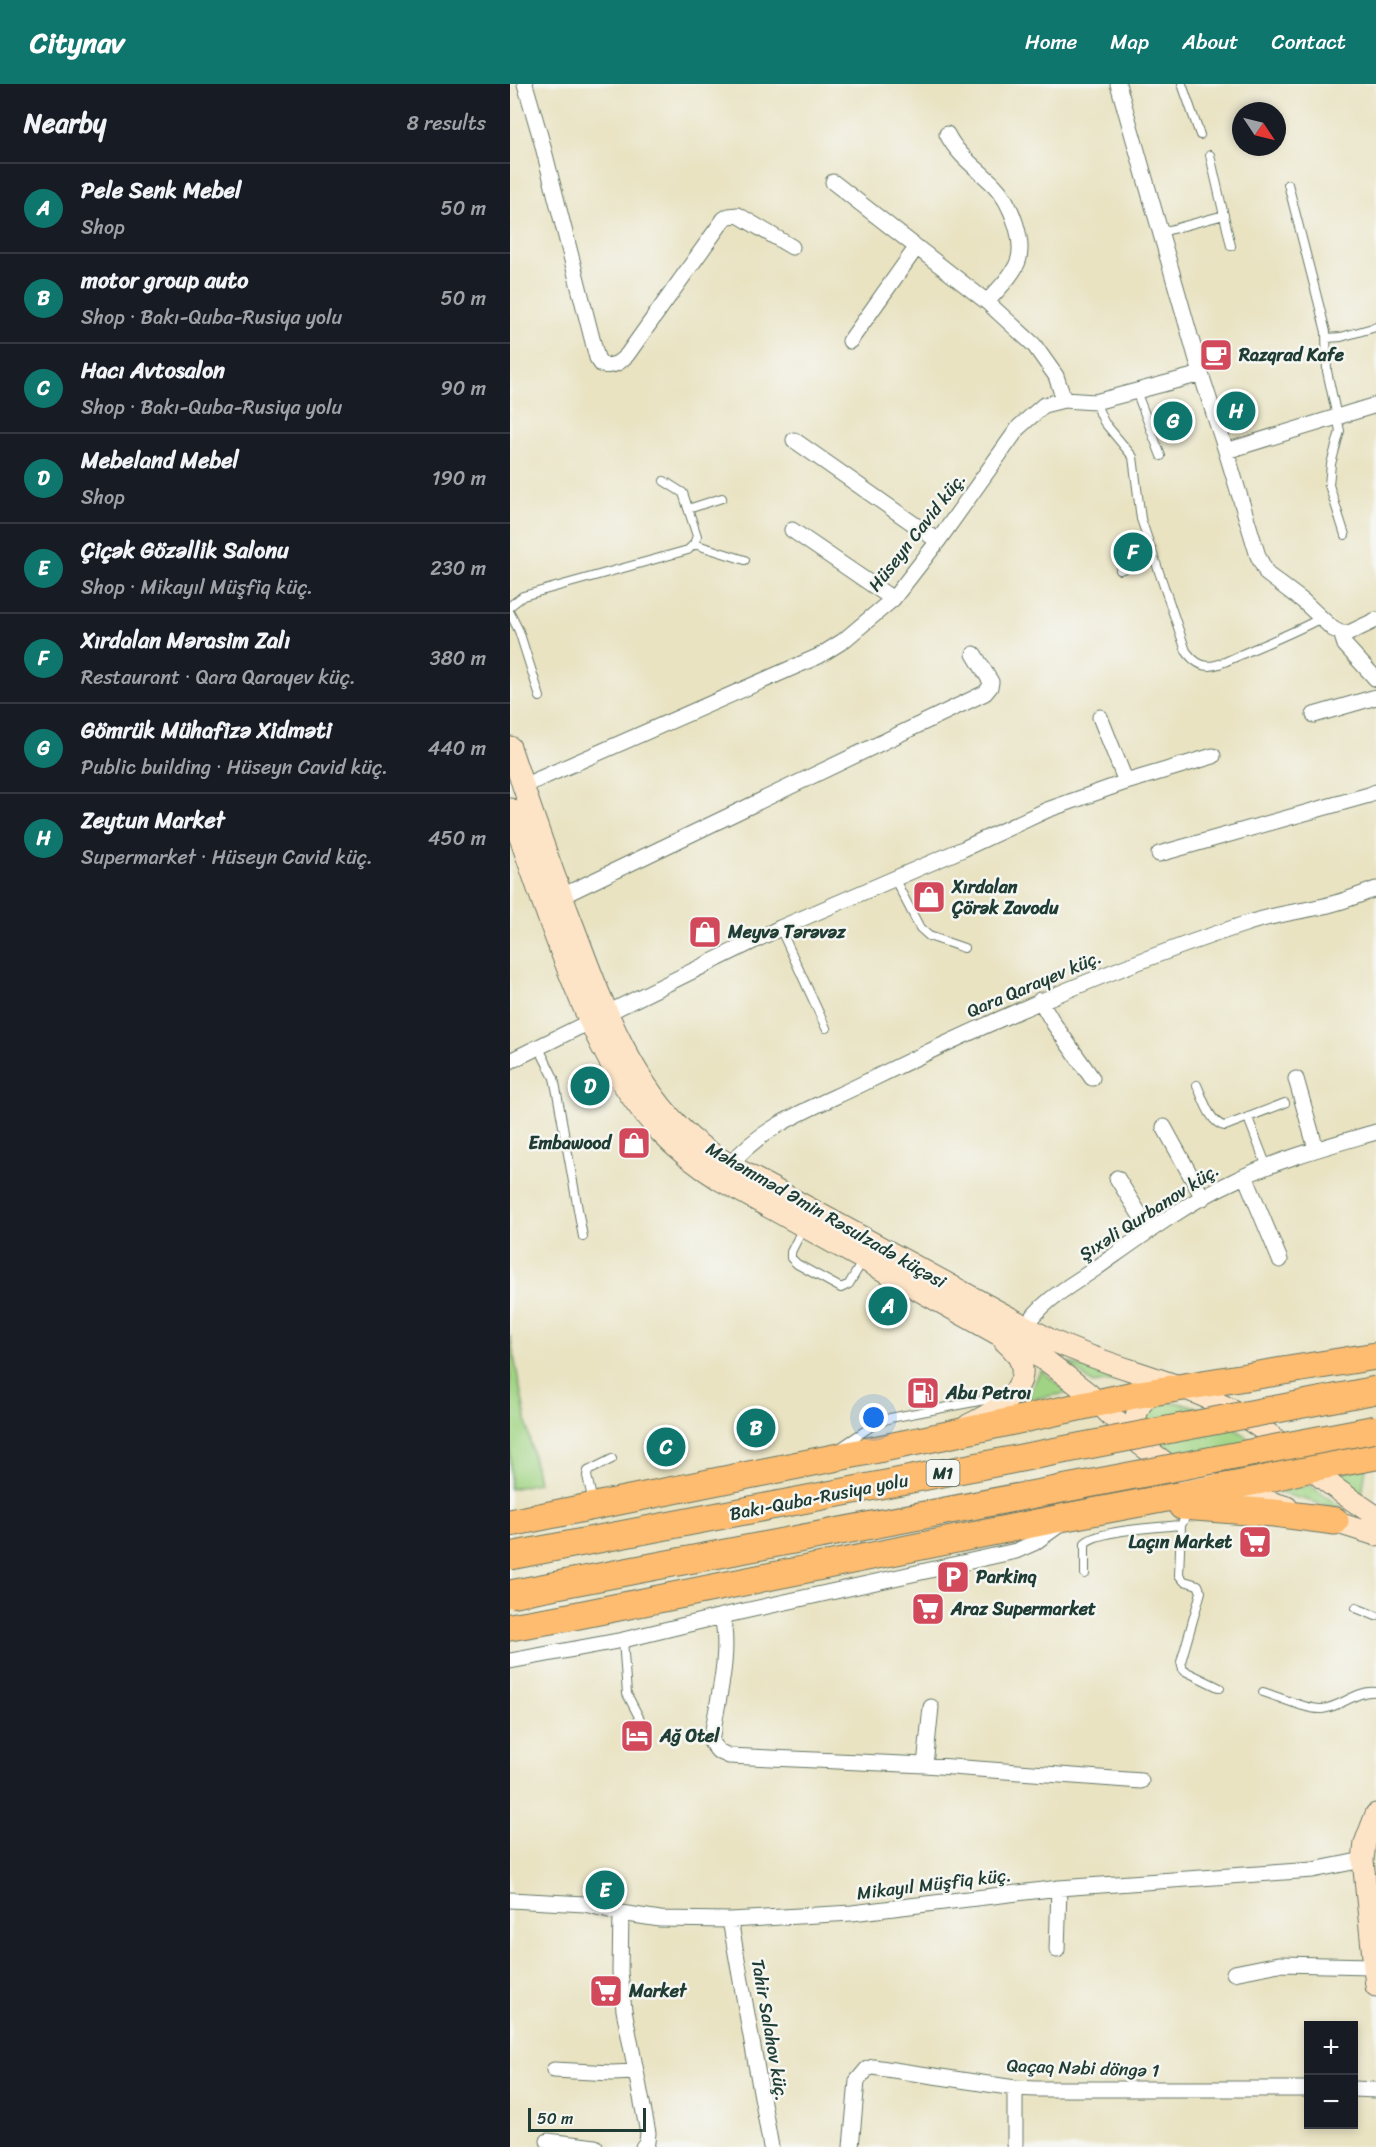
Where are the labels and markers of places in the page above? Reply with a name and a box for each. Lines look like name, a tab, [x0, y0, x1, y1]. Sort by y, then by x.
cafe icon: Razqrad Kafe	[1198, 337, 1234, 373]
place label: Razqrad Kafe	[1238, 339, 1345, 371]
pin: H	[1216, 388, 1256, 434]
pin: G	[1154, 398, 1192, 444]
pin: F	[1114, 530, 1152, 574]
place label: Xırdalan Çörək Zavodu	[951, 871, 1059, 924]
shop icon: Xırdalan Çörək Zavodu	[911, 879, 947, 915]
shop icon: Meyvə Tərəvəz	[687, 914, 723, 950]
place label: Meyvə Tərəvəz	[727, 916, 847, 948]
pin: D	[570, 1064, 610, 1108]
shop icon: Embawood	[616, 1125, 652, 1161]
place label: Embawood	[529, 1127, 613, 1159]
pin: A	[868, 1284, 908, 1328]
fuel station icon: Abu Petroı	[905, 1375, 941, 1411]
place label: Abu Petroı	[945, 1377, 1031, 1409]
pin: B	[736, 1406, 776, 1450]
pin: C	[646, 1424, 686, 1470]
supermarket icon: Laçın Market	[1237, 1524, 1273, 1560]
place label: Laçın Market	[1129, 1526, 1232, 1558]
parking icon: Parkinq	[935, 1559, 971, 1595]
place label: Parkinq	[976, 1561, 1037, 1593]
supermarket icon: Araz Supermarket	[910, 1591, 946, 1627]
place label: Araz Supermarket	[950, 1593, 1096, 1625]
hotel icon: Ağ Otel	[619, 1718, 655, 1754]
place label: Ağ Otel	[659, 1720, 720, 1752]
pin: E	[586, 1868, 625, 1912]
supermarket icon: Market	[588, 1973, 624, 2009]
place label: Market	[628, 1975, 688, 2007]

